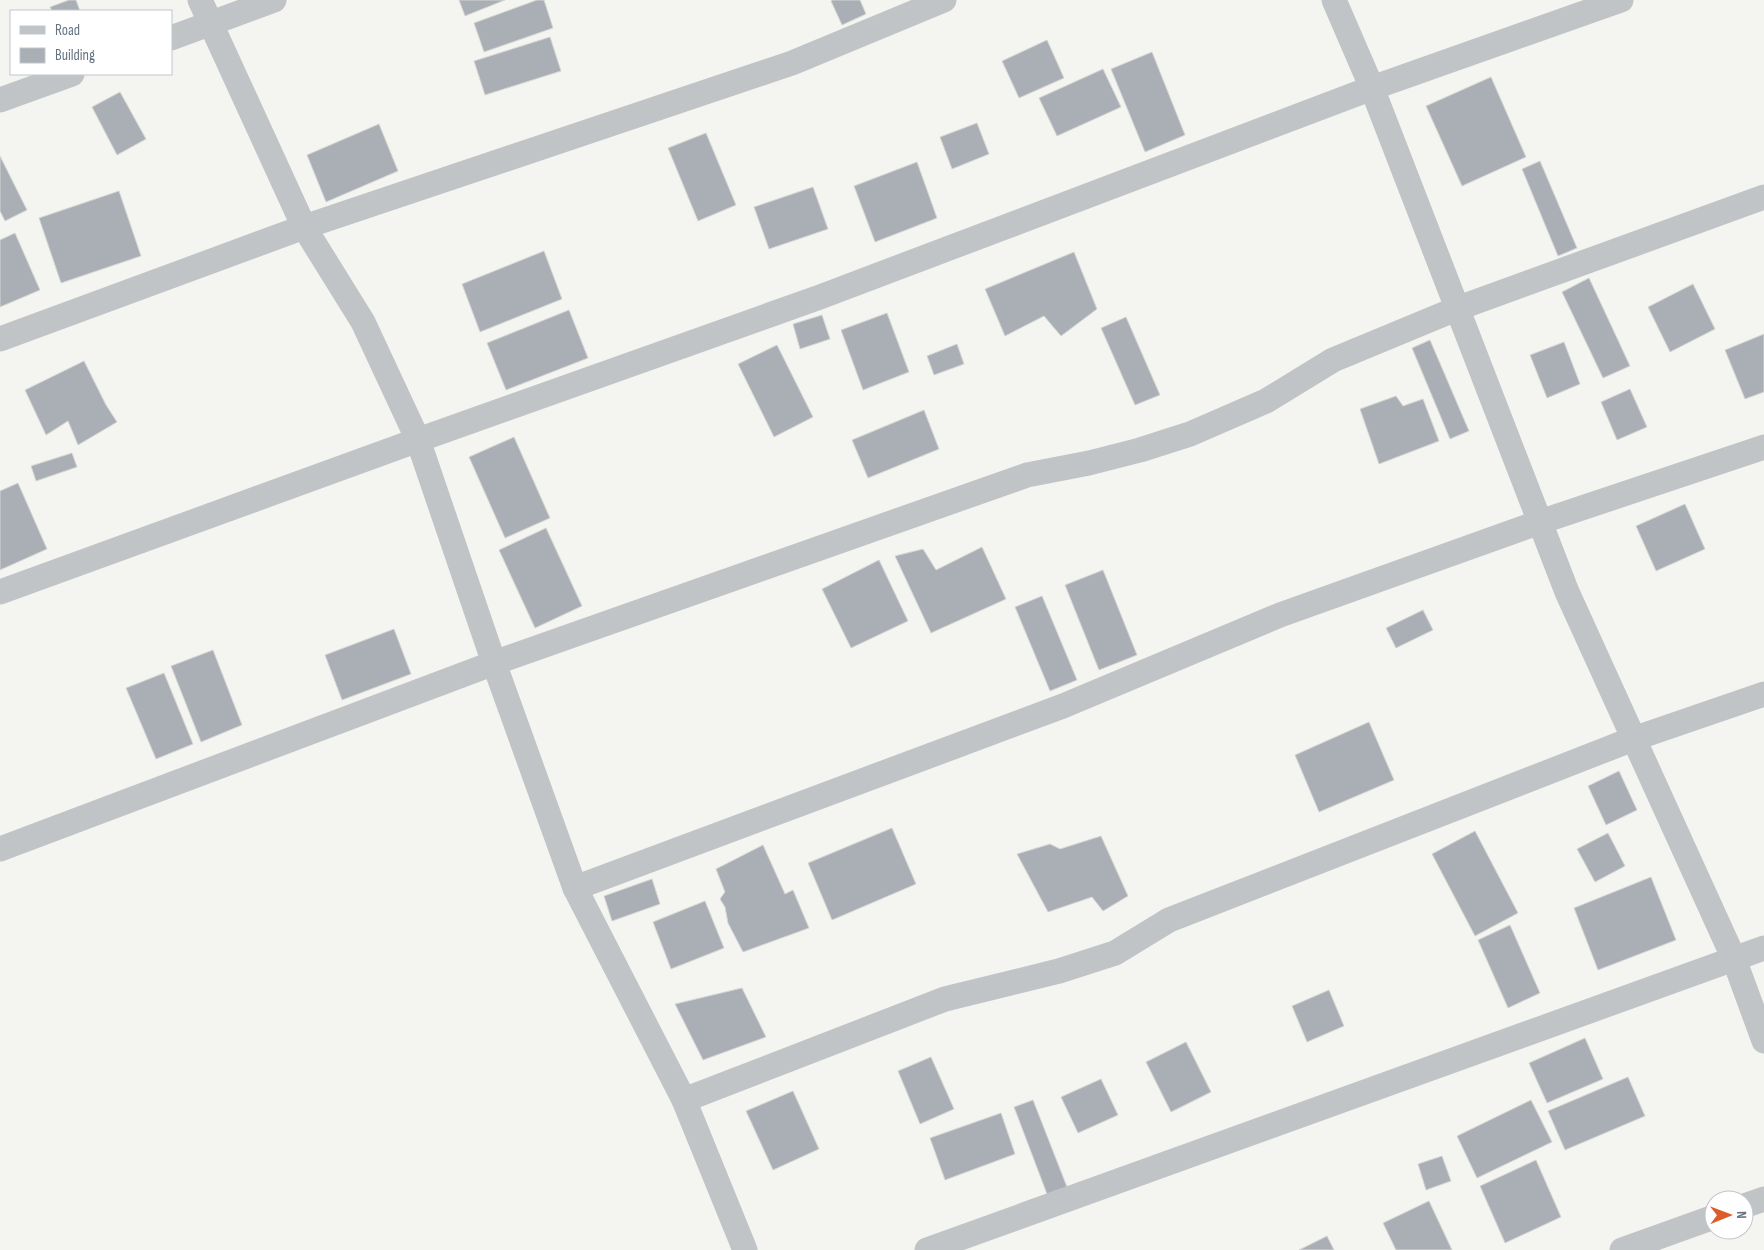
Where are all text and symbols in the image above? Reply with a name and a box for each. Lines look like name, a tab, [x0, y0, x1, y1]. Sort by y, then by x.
legend	[10, 10, 172, 75]
text: Road	[55, 21, 80, 40]
text: Building	[55, 46, 95, 65]
north arrow	[1704, 1190, 1754, 1240]
text: N	[1733, 1211, 1750, 1219]

